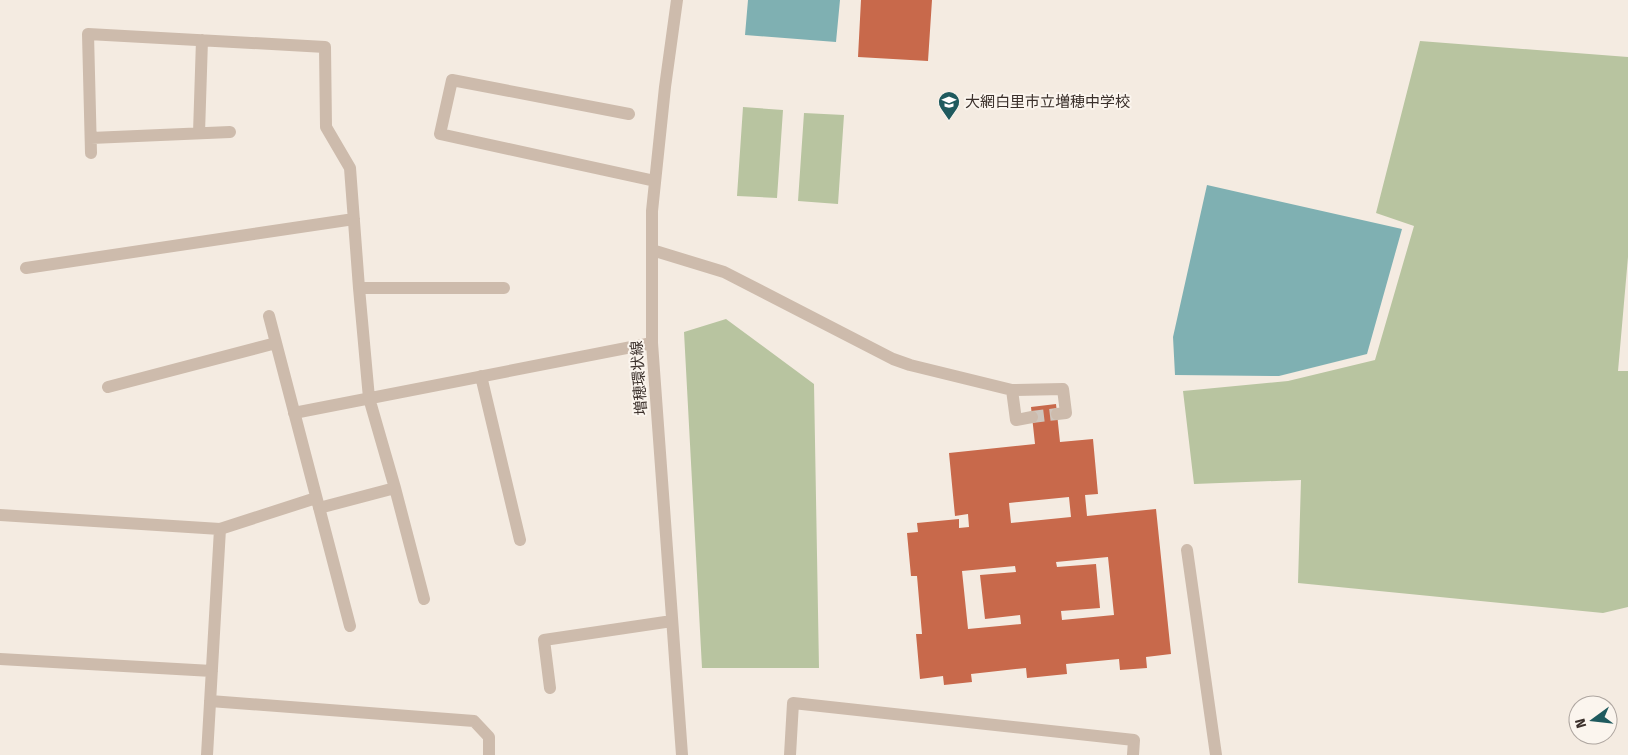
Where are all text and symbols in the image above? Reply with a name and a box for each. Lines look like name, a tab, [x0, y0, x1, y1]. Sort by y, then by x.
school or university icon: 大網白里市立増穂中学校	[937, 90, 961, 121]
place label: 大網白里市立増穂中学校	[965, 93, 1130, 111]
street label: 増穂環状線	[627, 340, 651, 416]
north arrow	[1568, 695, 1618, 745]
text: N	[1572, 717, 1590, 730]

